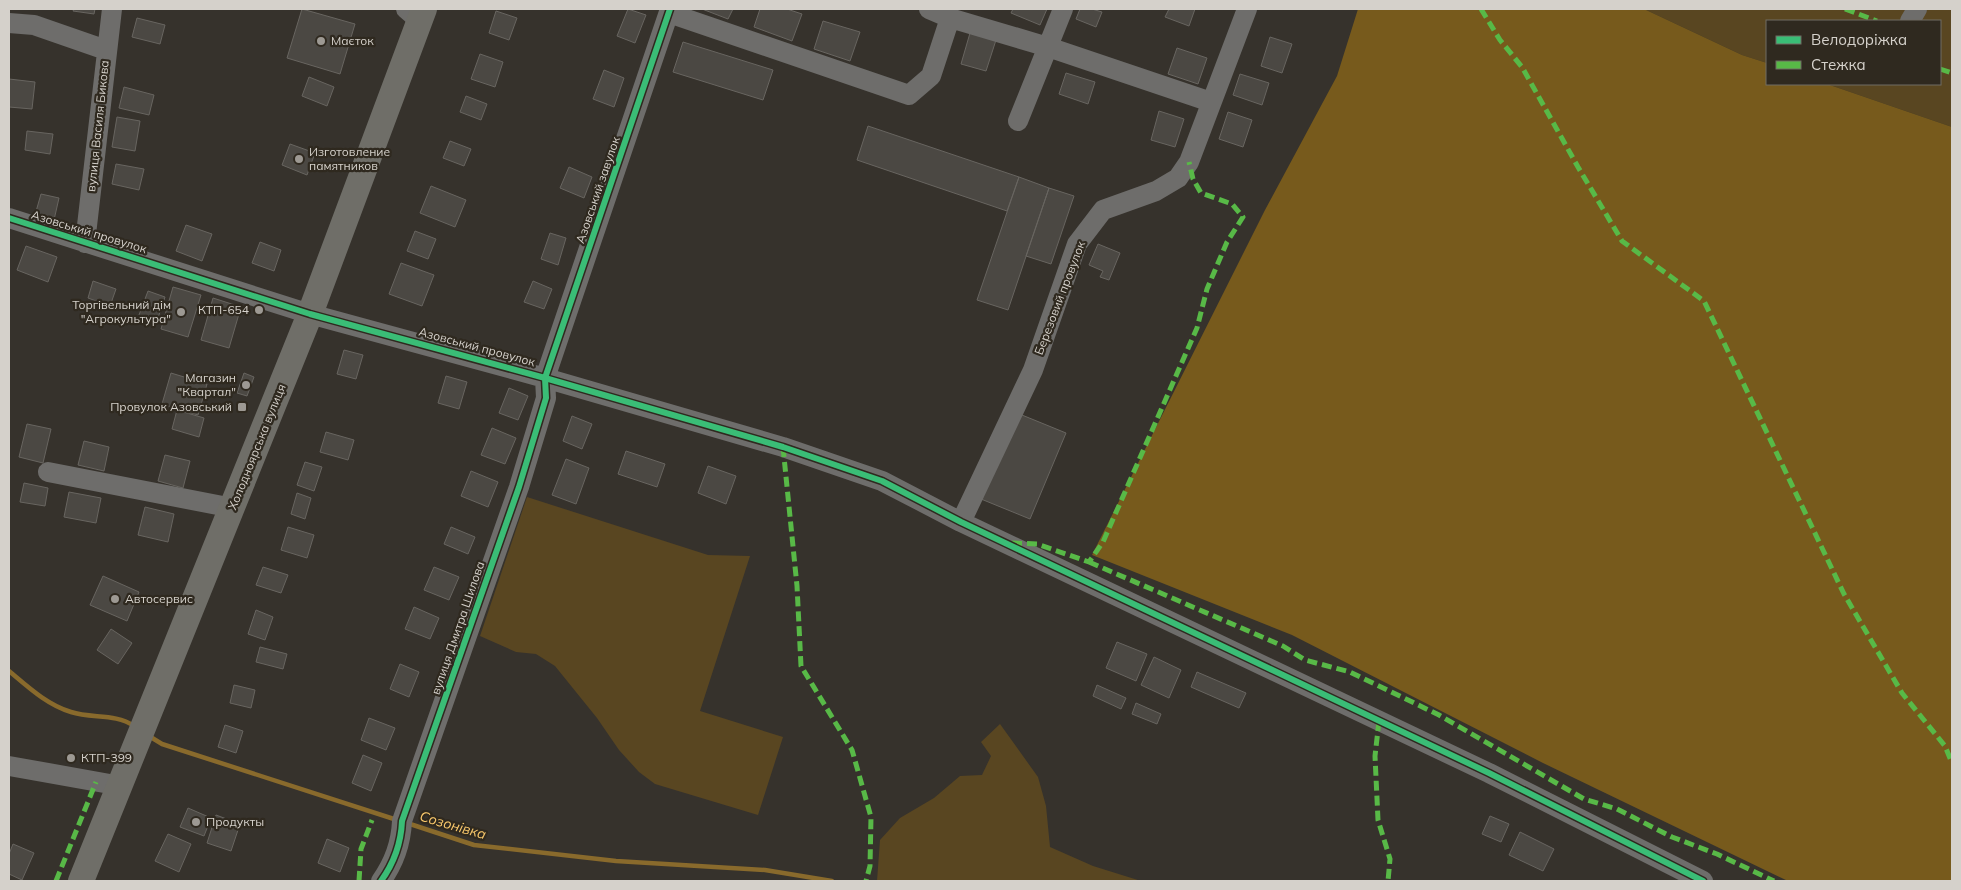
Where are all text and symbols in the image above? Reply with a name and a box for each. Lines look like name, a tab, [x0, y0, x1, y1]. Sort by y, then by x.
legend	[1766, 20, 1941, 85]
text: Велодоріжка	[1811, 30, 1907, 49]
place label: Маєток	[331, 33, 374, 48]
marker: Маєток	[315, 35, 327, 47]
text: Стежка	[1811, 55, 1866, 74]
street label: вулиця Василя Бикова	[83, 59, 112, 192]
street label: Азовський завулок	[572, 134, 623, 245]
place label: Изготовление памятников	[309, 144, 390, 173]
marker: Изготовление памятников	[293, 153, 305, 165]
street label: Азовський провулок	[30, 207, 149, 256]
street label: Березовий провулок	[1031, 238, 1088, 357]
place label: Торгівельний дім "Агрокультура"	[72, 297, 171, 326]
place label: КТП-654	[198, 302, 249, 317]
marker: КТП-654	[253, 304, 265, 316]
marker: Торгівельний дім "Агрокультура"	[175, 306, 187, 318]
street label: Азовський провулок	[417, 324, 537, 369]
place label: Магазин "Квартал"	[178, 370, 236, 399]
marker: Магазин "Квартал"	[240, 379, 252, 391]
street label: Холодноярська вулиця	[224, 382, 289, 512]
place label: Провулок Азовський	[110, 399, 232, 414]
marker: Провулок Азовський	[236, 401, 248, 413]
street label: вулиця Дмитра Шилова	[428, 559, 487, 697]
place label: Автосервис	[125, 591, 193, 606]
marker: Автосервис	[109, 593, 121, 605]
place label: КТП-399	[81, 750, 132, 765]
marker: КТП-399	[65, 752, 77, 764]
water label: Созонівка	[418, 807, 489, 843]
place label: Продукты	[206, 814, 264, 829]
marker: Продукты	[190, 816, 202, 828]

